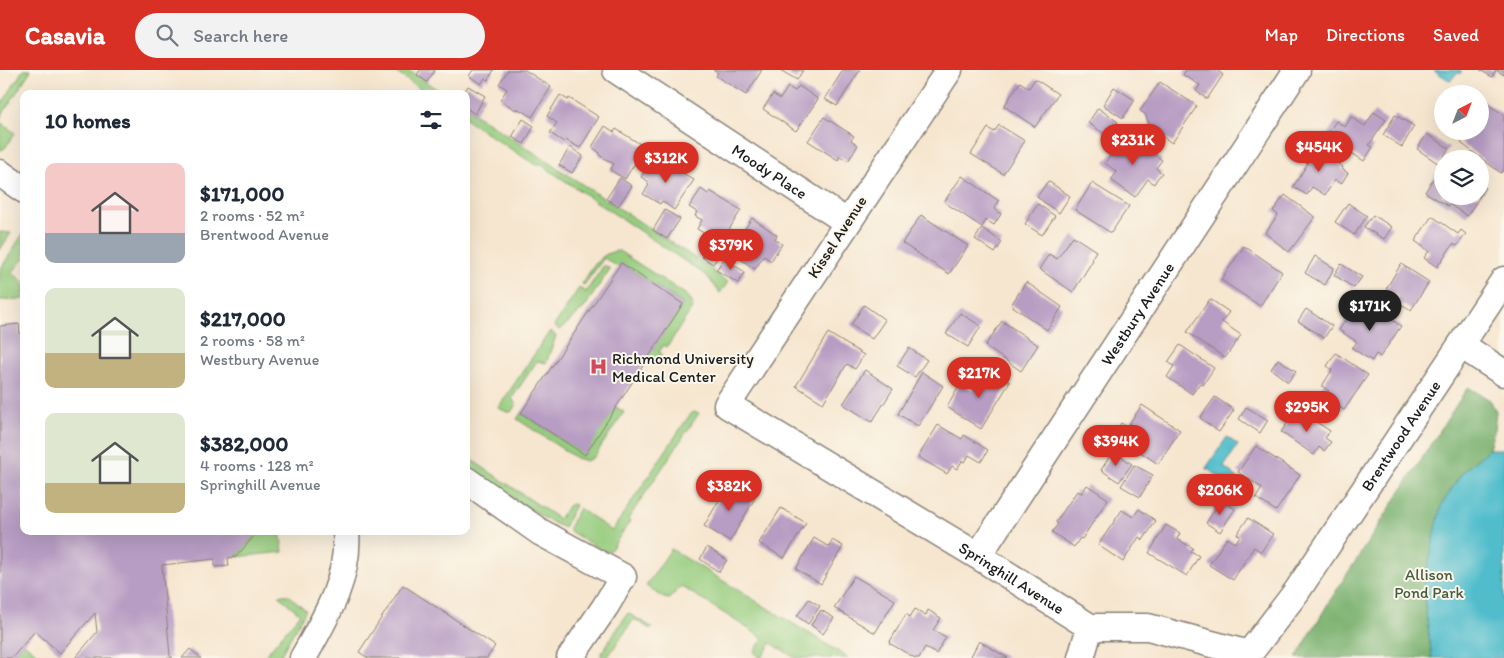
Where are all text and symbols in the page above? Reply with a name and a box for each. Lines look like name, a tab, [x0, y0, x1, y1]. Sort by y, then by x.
search box	[135, 13, 485, 58]
text: Casavia	[25, 21, 105, 50]
icon: search	[153, 21, 181, 49]
text: Search here	[193, 24, 288, 47]
text: Map	[1265, 24, 1298, 46]
text: Directions	[1326, 24, 1405, 46]
text: Saved	[1433, 24, 1479, 46]
north arrow	[1434, 85, 1489, 140]
map controls	[1434, 85, 1489, 205]
icon: filters	[417, 106, 445, 134]
text: 10 homes	[45, 108, 131, 133]
pin: $231K	[1098, 124, 1168, 166]
text: $231K	[1112, 130, 1154, 149]
pin: $454K	[1284, 131, 1354, 173]
text: $454K	[1296, 137, 1342, 156]
street label: Moody Place	[729, 140, 811, 203]
pin: $312K	[631, 142, 701, 184]
text: $312K	[645, 148, 687, 167]
button: layers	[1434, 150, 1489, 205]
text: $171,000	[200, 181, 284, 206]
icon: home	[85, 183, 145, 243]
street label: Kissel Avenue	[803, 192, 871, 282]
text: 2 rooms · 52 m²	[200, 206, 305, 225]
text: Brentwood Avenue	[200, 225, 329, 244]
pin: $379K	[696, 228, 766, 271]
text: $379K	[709, 235, 753, 254]
street label: Westbury Avenue	[1096, 258, 1178, 369]
pin: $171K	[1335, 290, 1405, 332]
text: $171K	[1349, 296, 1391, 315]
text: $217,000	[200, 306, 286, 331]
icon: home	[85, 308, 145, 368]
text: 2 rooms · 58 m²	[200, 331, 305, 350]
place label: Richmond University Medical Center	[612, 349, 754, 386]
text: Westbury Avenue	[200, 350, 319, 369]
pin: $217K	[944, 356, 1014, 399]
hospital icon: Richmond University Medical Center	[588, 357, 608, 377]
text: $217K	[958, 363, 1000, 382]
street label: Brentwood Avenue	[1357, 376, 1444, 494]
pin: $295K	[1272, 390, 1342, 433]
text: $295K	[1285, 397, 1329, 416]
pin: $394K	[1081, 424, 1151, 467]
text: $382,000	[200, 431, 288, 456]
text: $394K	[1093, 431, 1139, 450]
icon: home	[85, 433, 145, 493]
text: 4 rooms · 128 m²	[200, 456, 314, 475]
pin: $382K	[694, 470, 764, 512]
pin: $206K	[1185, 474, 1255, 516]
text: Springhill Avenue	[200, 475, 321, 494]
text: $382K	[707, 476, 751, 495]
text: $206K	[1197, 480, 1243, 499]
street label: Springhill Avenue	[956, 537, 1068, 618]
park label: Allison Pond Park	[1394, 565, 1465, 602]

